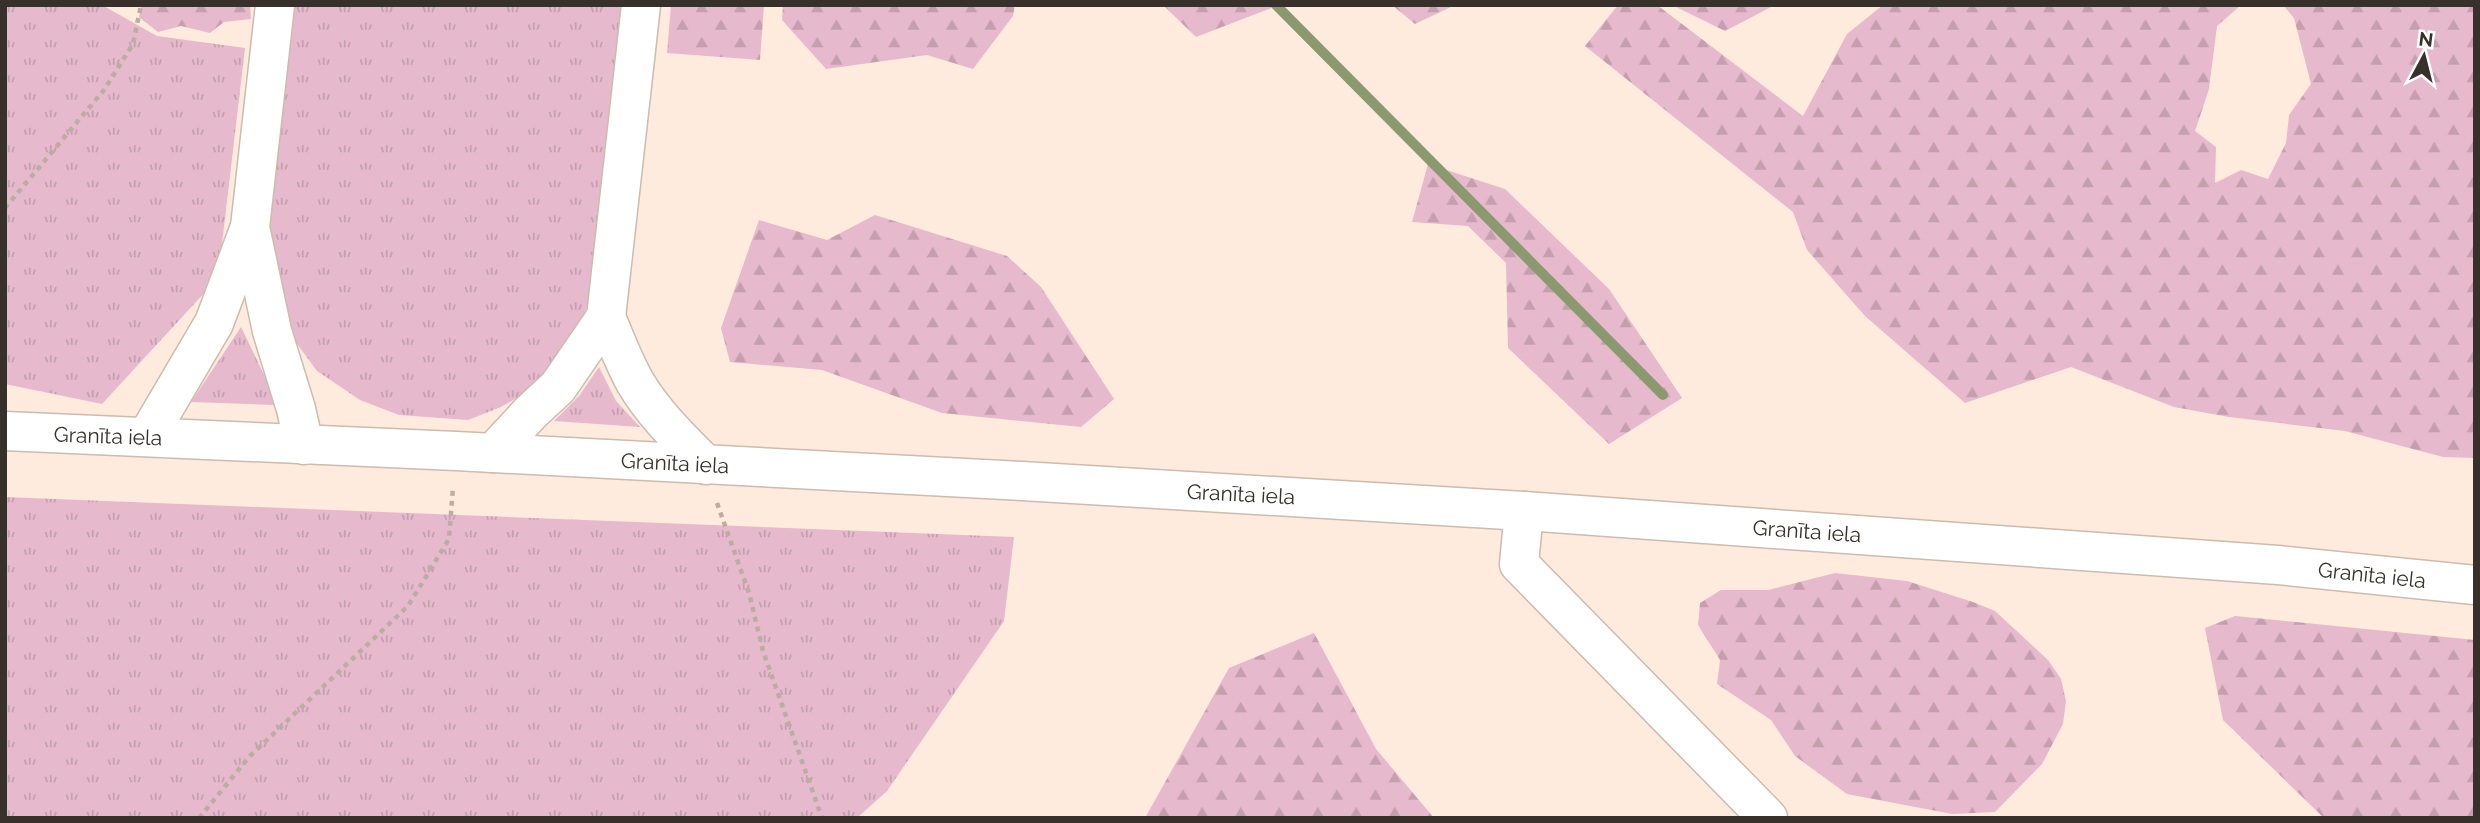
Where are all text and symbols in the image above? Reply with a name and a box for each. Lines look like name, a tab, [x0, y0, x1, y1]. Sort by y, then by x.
north arrow	[2389, 21, 2459, 91]
text: N	[2418, 27, 2435, 51]
street label: Granīta iela	[53, 422, 163, 450]
street label: Granīta iela	[620, 448, 730, 478]
street label: Granīta iela	[1186, 479, 1296, 509]
street label: Granīta iela	[1752, 515, 1862, 547]
street label: Granīta iela	[2317, 557, 2427, 593]

